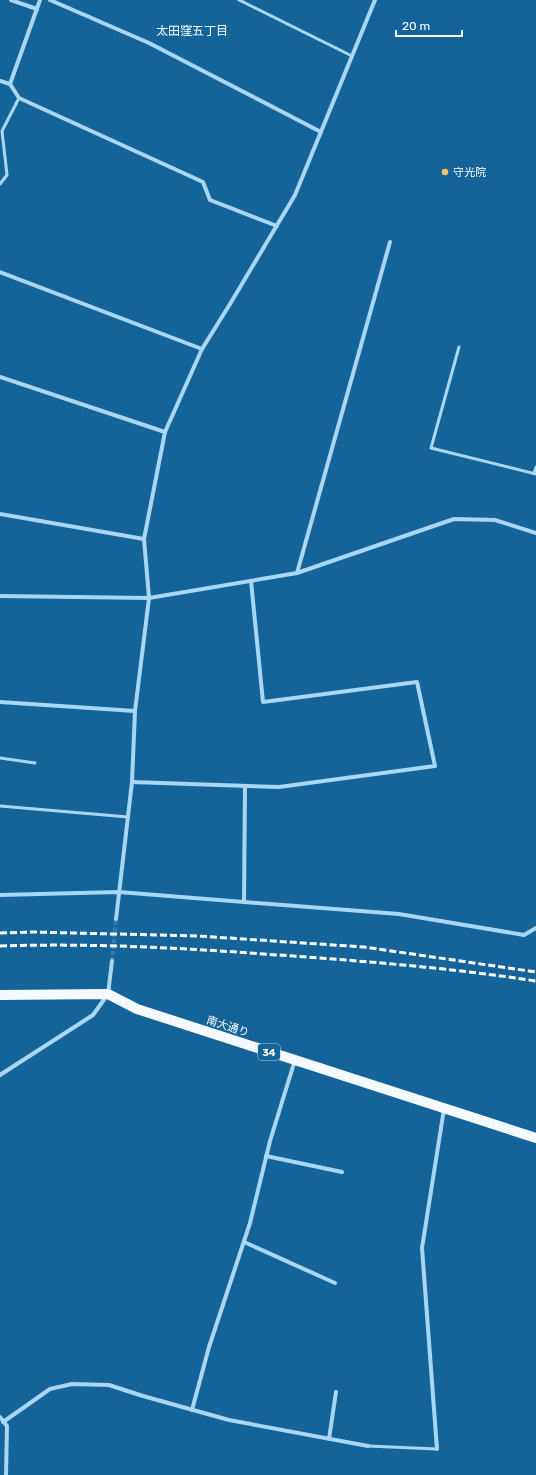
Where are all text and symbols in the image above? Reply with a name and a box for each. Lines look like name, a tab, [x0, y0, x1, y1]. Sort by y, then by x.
scale bar	[396, 12, 462, 38]
text: 20 m	[402, 19, 430, 33]
district label: 太田窪五丁目	[156, 24, 228, 38]
place label: 守光院	[453, 166, 486, 179]
marker: 守光院	[440, 167, 450, 177]
street label: 南大通り	[205, 1013, 251, 1039]
road number: 34	[258, 1044, 280, 1060]

